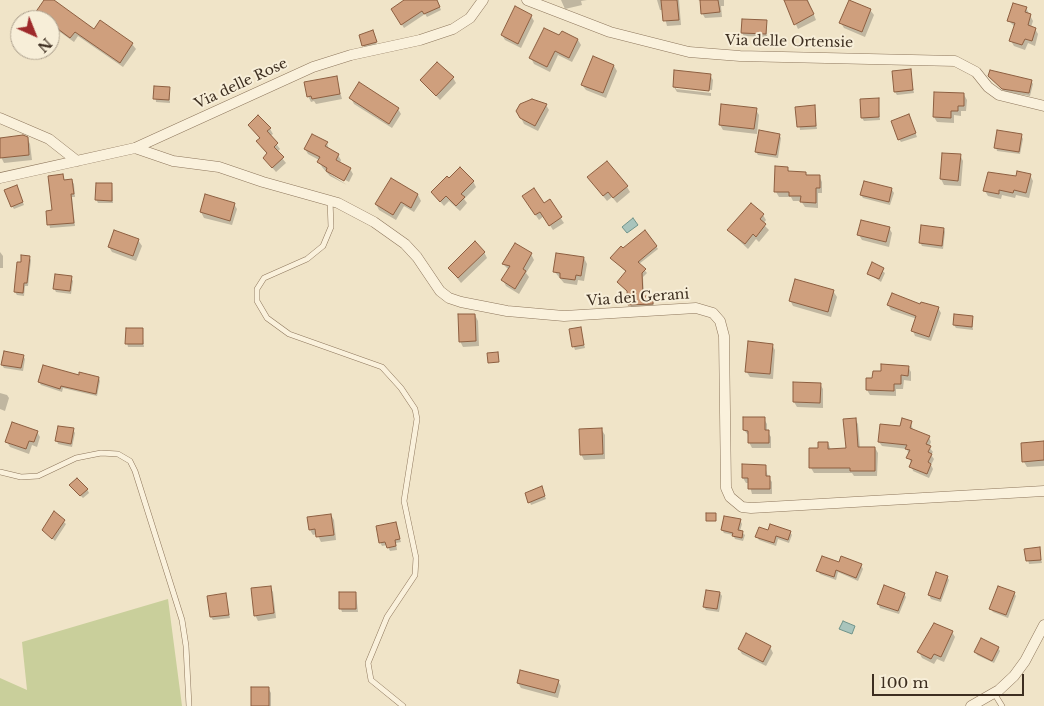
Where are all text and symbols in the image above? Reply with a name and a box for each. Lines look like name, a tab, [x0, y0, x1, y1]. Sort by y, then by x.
north arrow	[10, 10, 60, 60]
street label: Via delle Ortensie	[725, 32, 853, 52]
text: N	[34, 34, 56, 56]
street label: Via delle Rose	[192, 55, 290, 113]
street label: Via dei Gerani	[586, 286, 690, 310]
scale bar	[874, 664, 1026, 696]
text: 100 m	[880, 673, 929, 692]

